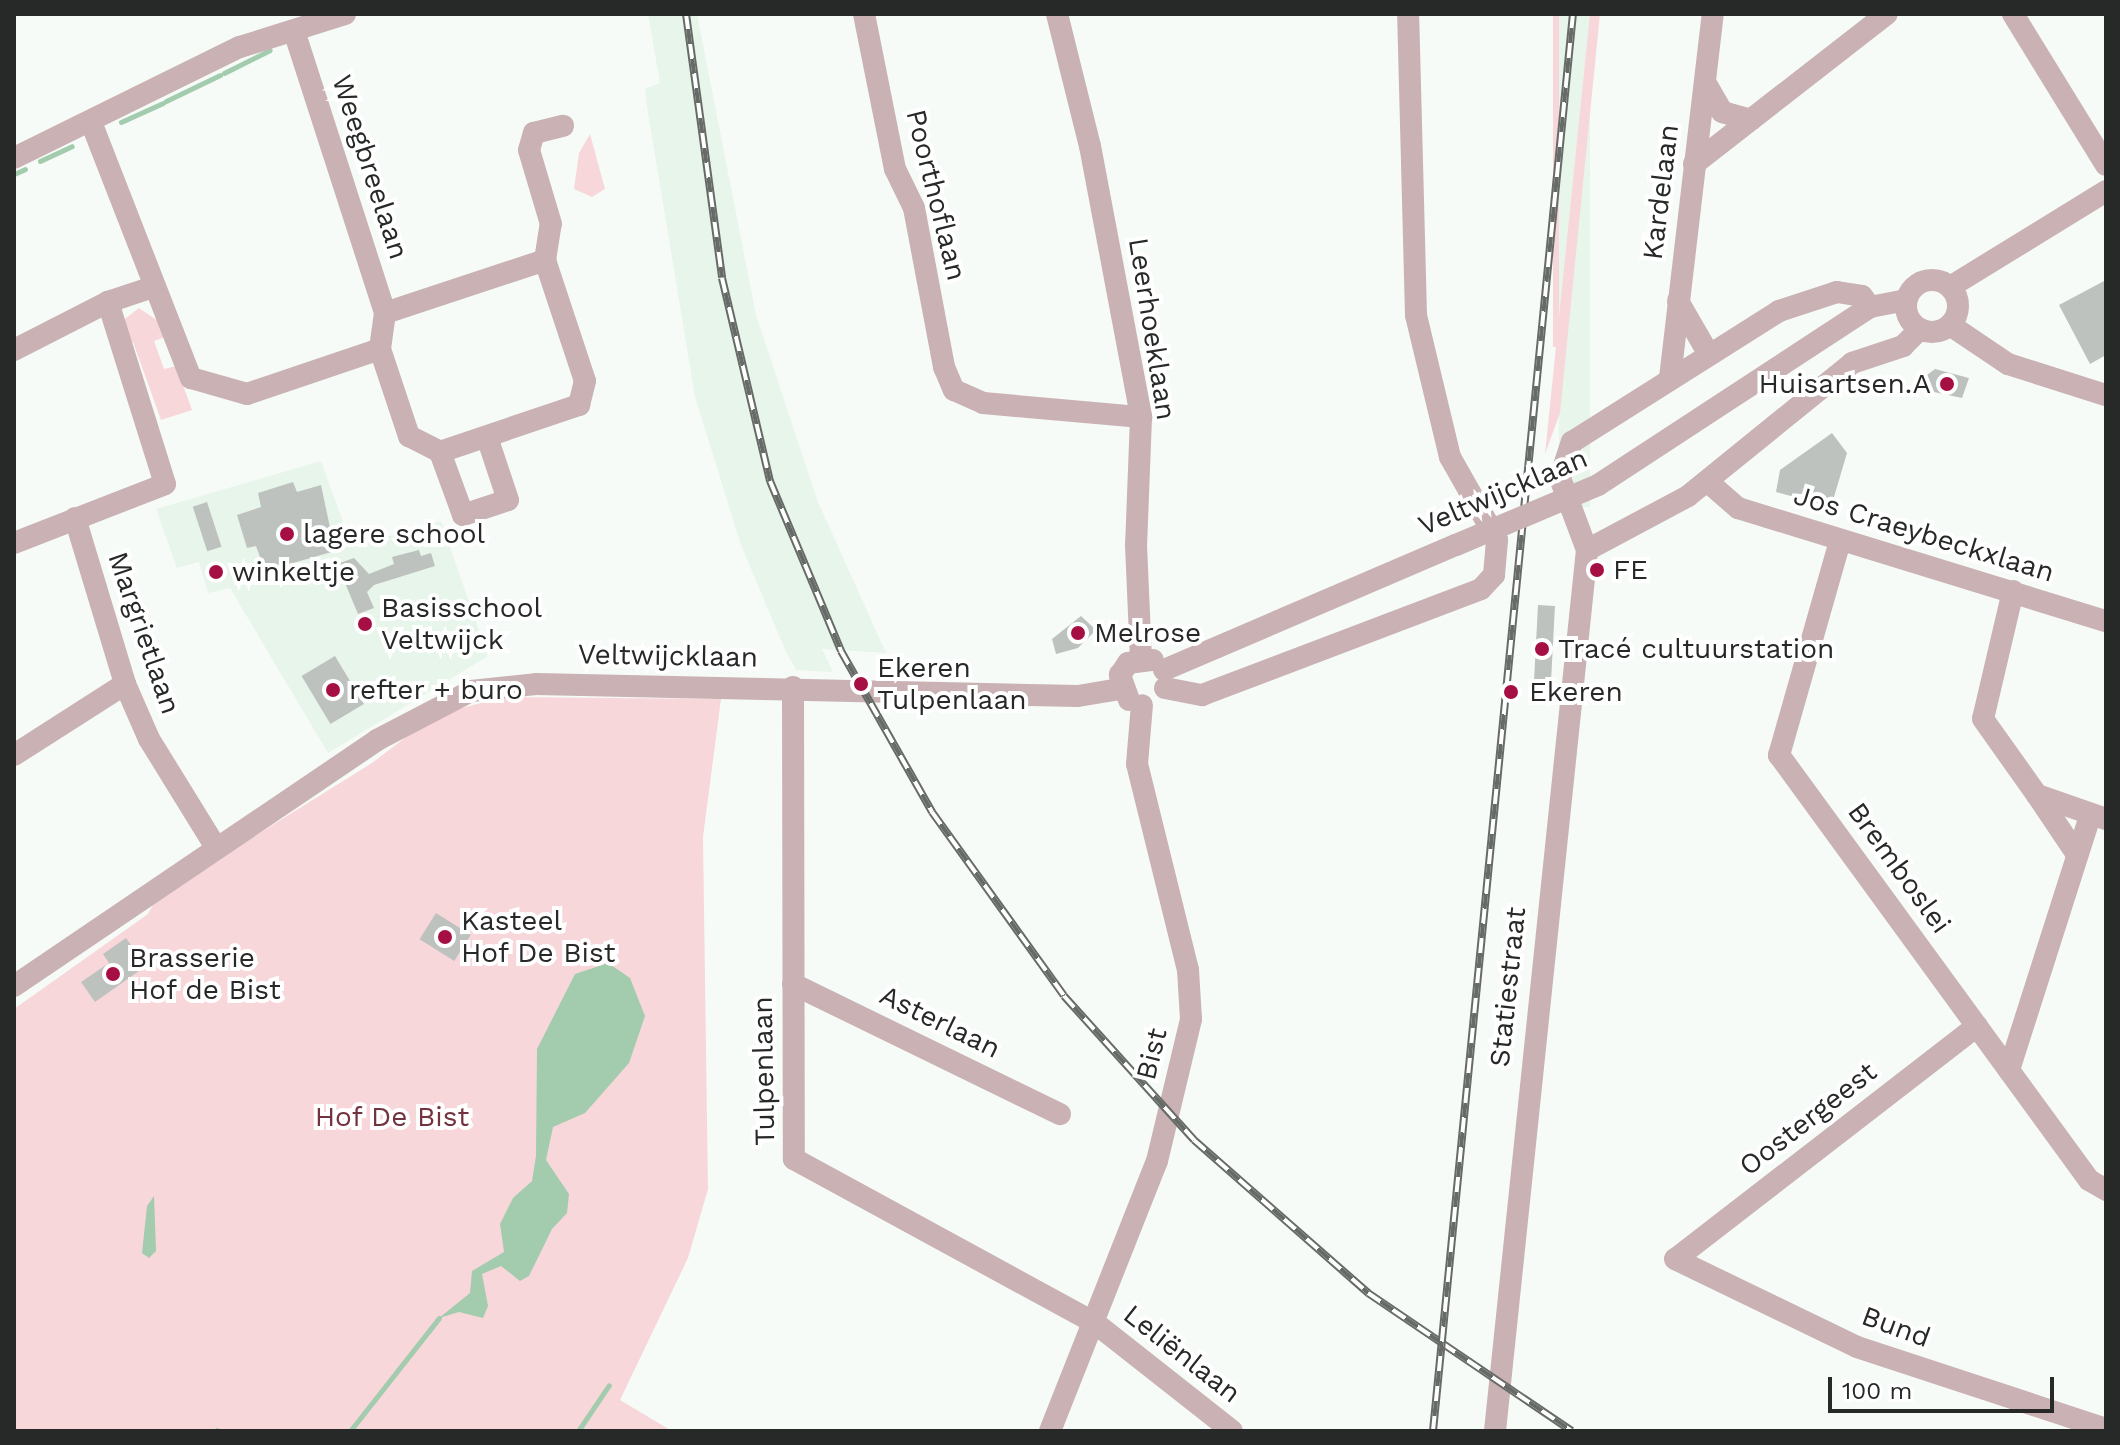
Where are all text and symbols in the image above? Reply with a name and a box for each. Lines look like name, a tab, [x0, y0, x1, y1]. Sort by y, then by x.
street label: Weegbreelaan	[324, 71, 416, 263]
street label: Poorthoflaan	[899, 106, 973, 284]
street label: Kardelaan	[1636, 122, 1686, 262]
street label: Leerhoeklaan	[1121, 236, 1183, 422]
place label: Huisartsen.A	[1759, 367, 1931, 401]
marker: Huisartsen.A	[1938, 375, 1956, 393]
street label: Veltwijcklaan	[1413, 441, 1593, 543]
street label: Jos Craeybeckxlaan	[1790, 478, 2058, 590]
place label: lagere school	[303, 517, 485, 551]
marker: lagere school	[278, 525, 296, 543]
street label: Margrietlaan	[101, 548, 187, 718]
place label: FE	[1613, 553, 1648, 587]
place label: winkeltje	[232, 555, 355, 589]
marker: FE	[1588, 561, 1606, 579]
marker: winkeltje	[207, 563, 225, 581]
place label: Basisschool Veltwijck	[381, 591, 542, 657]
marker: Basisschool Veltwijck	[356, 615, 374, 633]
place label: Melrose	[1094, 616, 1201, 650]
marker: Melrose	[1069, 624, 1087, 642]
place label: Tracé cultuurstation	[1558, 632, 1834, 666]
street label: Veltwijcklaan	[578, 638, 758, 674]
marker: Tracé cultuurstation	[1533, 640, 1551, 658]
place label: Ekeren Tulpenlaan	[877, 651, 1027, 717]
place label: refter + buro	[349, 673, 524, 707]
marker: Ekeren Tulpenlaan	[852, 675, 870, 693]
place label: Ekeren	[1529, 675, 1623, 709]
marker: refter + buro	[324, 681, 342, 699]
marker: Ekeren	[1500, 681, 1522, 703]
street label: Bremboslei	[1840, 796, 1958, 940]
place label: Kasteel Hof De Bist	[461, 904, 617, 970]
street label: Statiestraat	[1483, 905, 1533, 1069]
marker: Kasteel Hof De Bist	[436, 928, 454, 946]
place label: Brasserie Hof de Bist	[129, 941, 282, 1007]
marker: Brasserie Hof de Bist	[104, 965, 122, 983]
street label: Asterlaan	[874, 978, 1006, 1066]
street label: Tulpenlaan	[746, 996, 782, 1146]
street label: Bist	[1129, 1025, 1175, 1083]
street label: Oostergeest	[1733, 1055, 1883, 1183]
park label: Hof De Bist	[314, 1100, 470, 1134]
street label: Leliënlaan	[1117, 1298, 1247, 1410]
street label: Bund	[1857, 1299, 1935, 1355]
scale bar	[1832, 1361, 2058, 1411]
text: 100 m	[1842, 1377, 1912, 1405]

